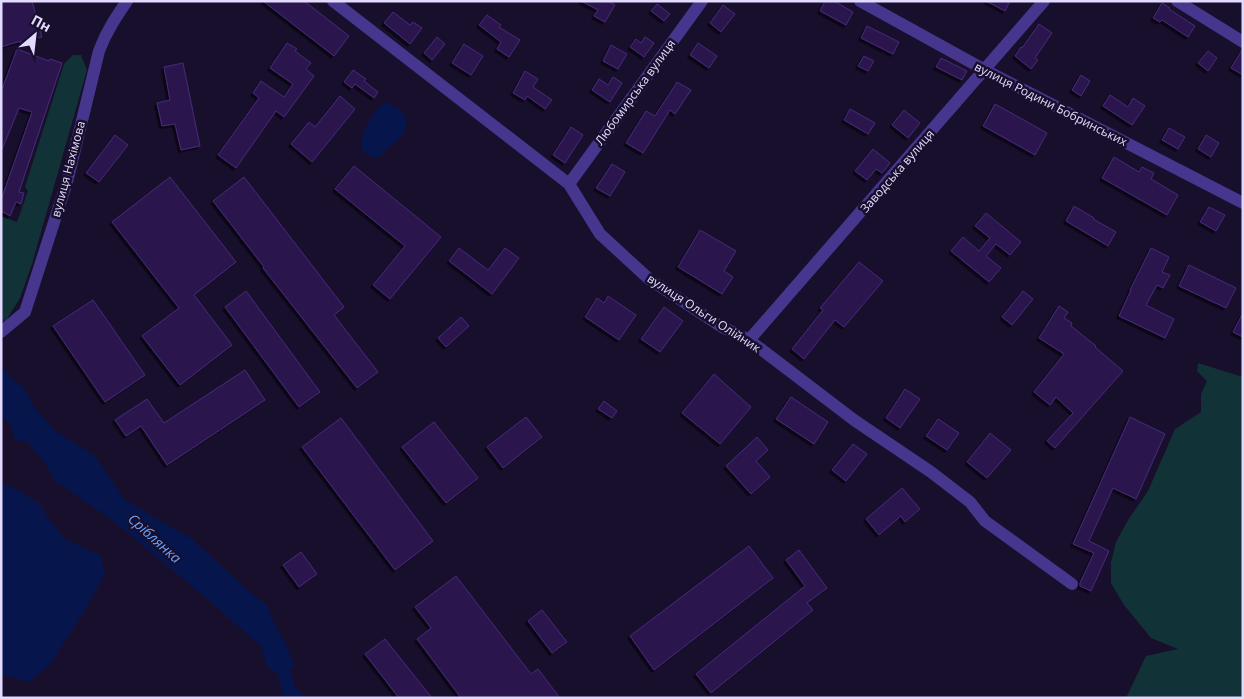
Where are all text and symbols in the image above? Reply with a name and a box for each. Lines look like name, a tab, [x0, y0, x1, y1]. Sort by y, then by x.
north arrow	[10, 10, 60, 60]
text: Пн	[28, 10, 54, 36]
street label: Любомирська вулиця	[591, 36, 679, 148]
street label: вулиця Родини Бобринських	[972, 58, 1131, 150]
street label: вулиця Нахімова	[47, 119, 89, 219]
street label: Заводська вулиця	[856, 126, 938, 216]
street label: вулиця Ольги Олійник	[644, 270, 765, 357]
water label: Сріблянка	[124, 509, 186, 567]

